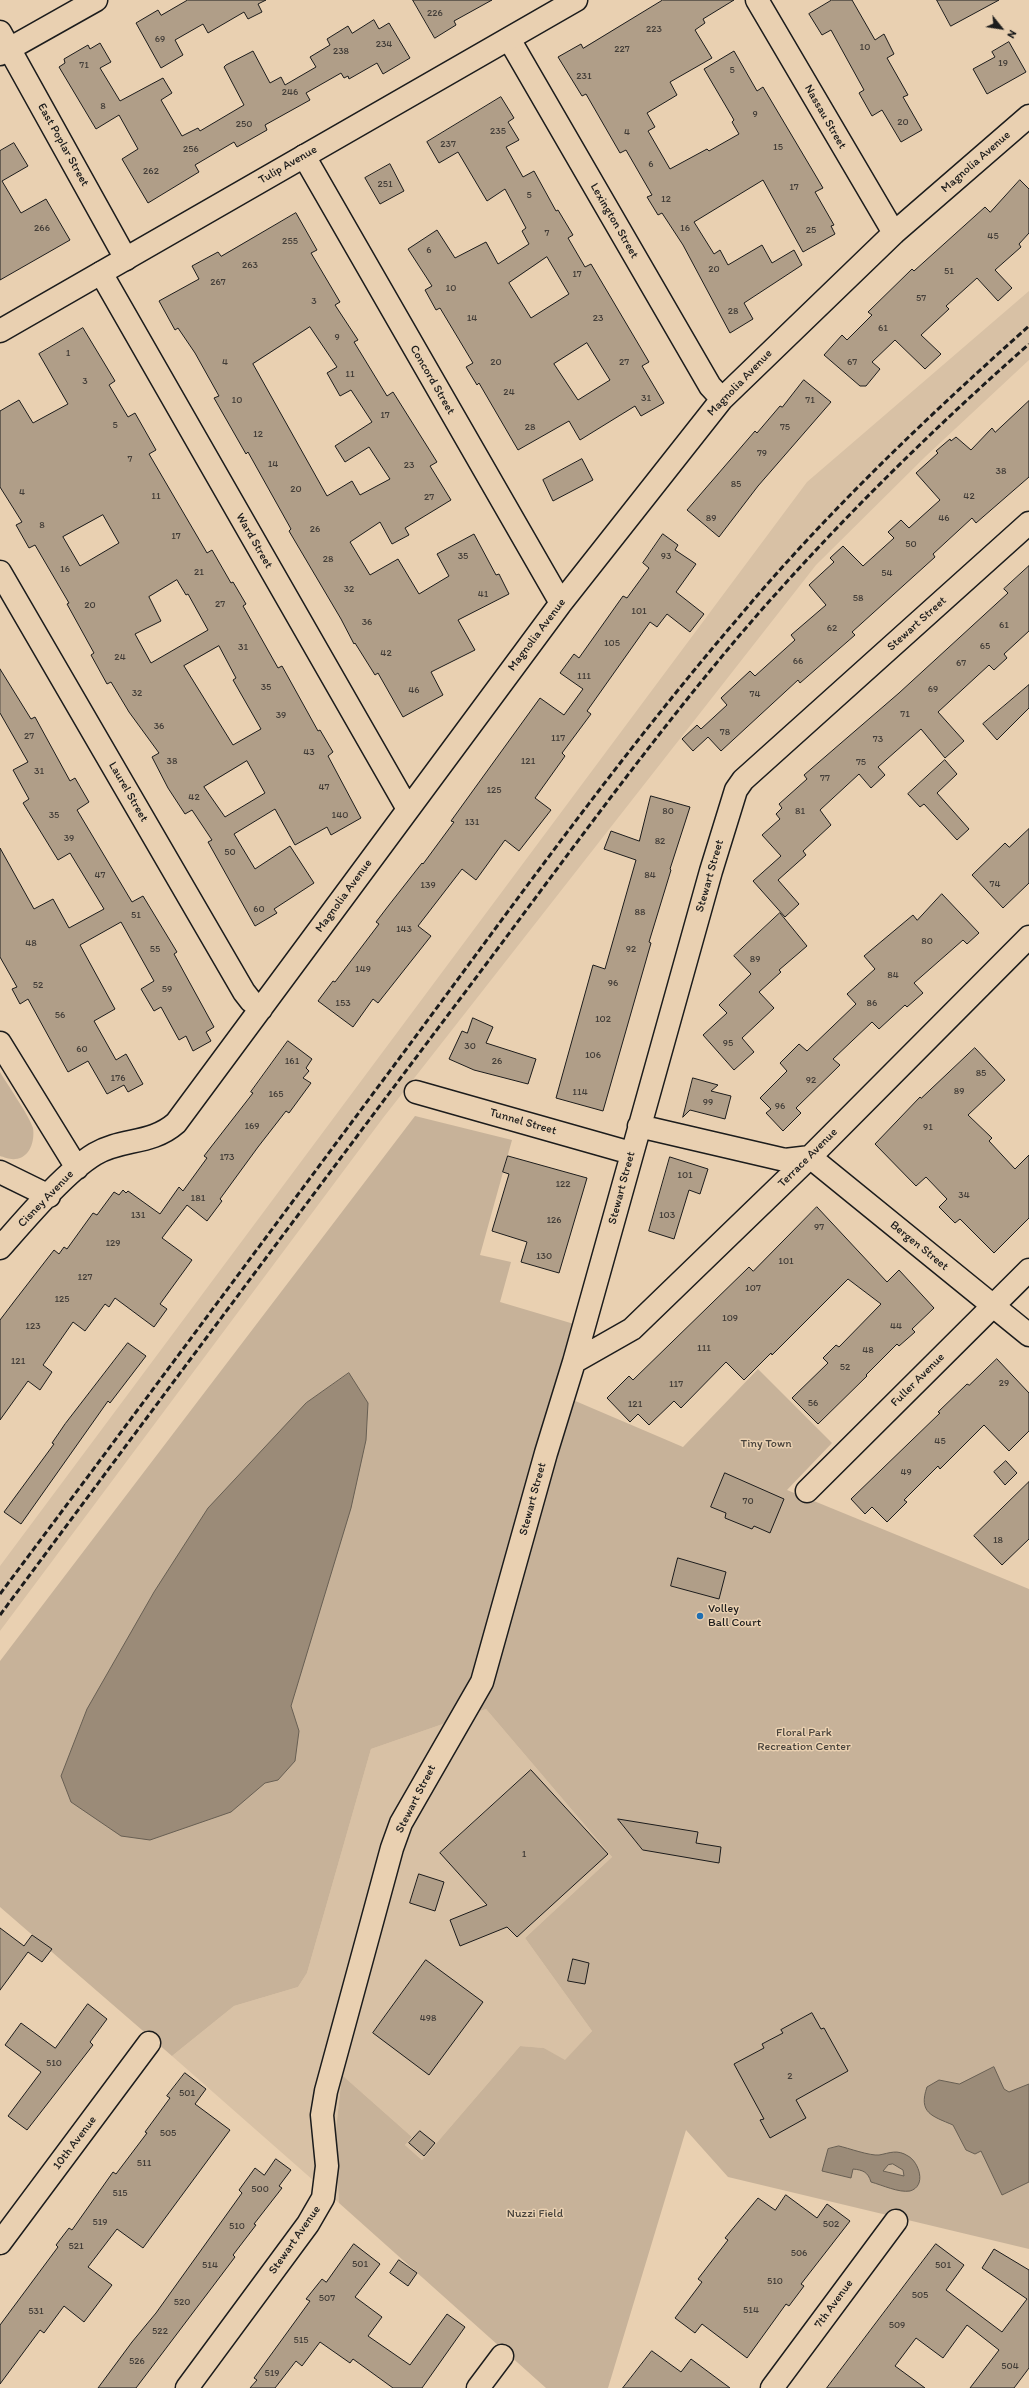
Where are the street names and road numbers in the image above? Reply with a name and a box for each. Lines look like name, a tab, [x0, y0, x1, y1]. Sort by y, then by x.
street label: Nassau Street	[801, 82, 849, 152]
street label: East Poplar Street	[34, 101, 92, 189]
street label: Magnolia Avenue	[938, 128, 1014, 196]
street label: Tulip Avenue	[256, 142, 320, 188]
street label: Lexington Street	[587, 181, 641, 261]
street label: Concord Street	[406, 343, 458, 417]
street label: Magnolia Avenue	[705, 347, 775, 419]
street label: Ward Street	[232, 511, 276, 571]
street label: Stewart Street	[884, 594, 950, 654]
street label: Magnolia Avenue	[505, 596, 569, 674]
street label: Laurel Street	[105, 759, 151, 825]
street label: Stewart Street	[693, 838, 727, 914]
street label: Magnolia Avenue	[313, 856, 375, 936]
street label: Tunnel Street	[488, 1106, 558, 1138]
street label: Terrace Avenue	[775, 1125, 841, 1191]
street label: Stewart Street	[605, 1150, 639, 1226]
street label: Cisney Avenue	[15, 1167, 77, 1231]
street label: Bergen Street	[887, 1218, 951, 1274]
street label: Fuller Avenue	[888, 1350, 948, 1410]
street label: Stewart Street	[516, 1461, 550, 1537]
street label: Stewart Street	[393, 1762, 439, 1836]
street label: 10th Avenue	[50, 2113, 100, 2173]
street label: Stewart Avenue	[266, 2203, 324, 2277]
street label: 7th Avenue	[811, 2277, 857, 2331]

